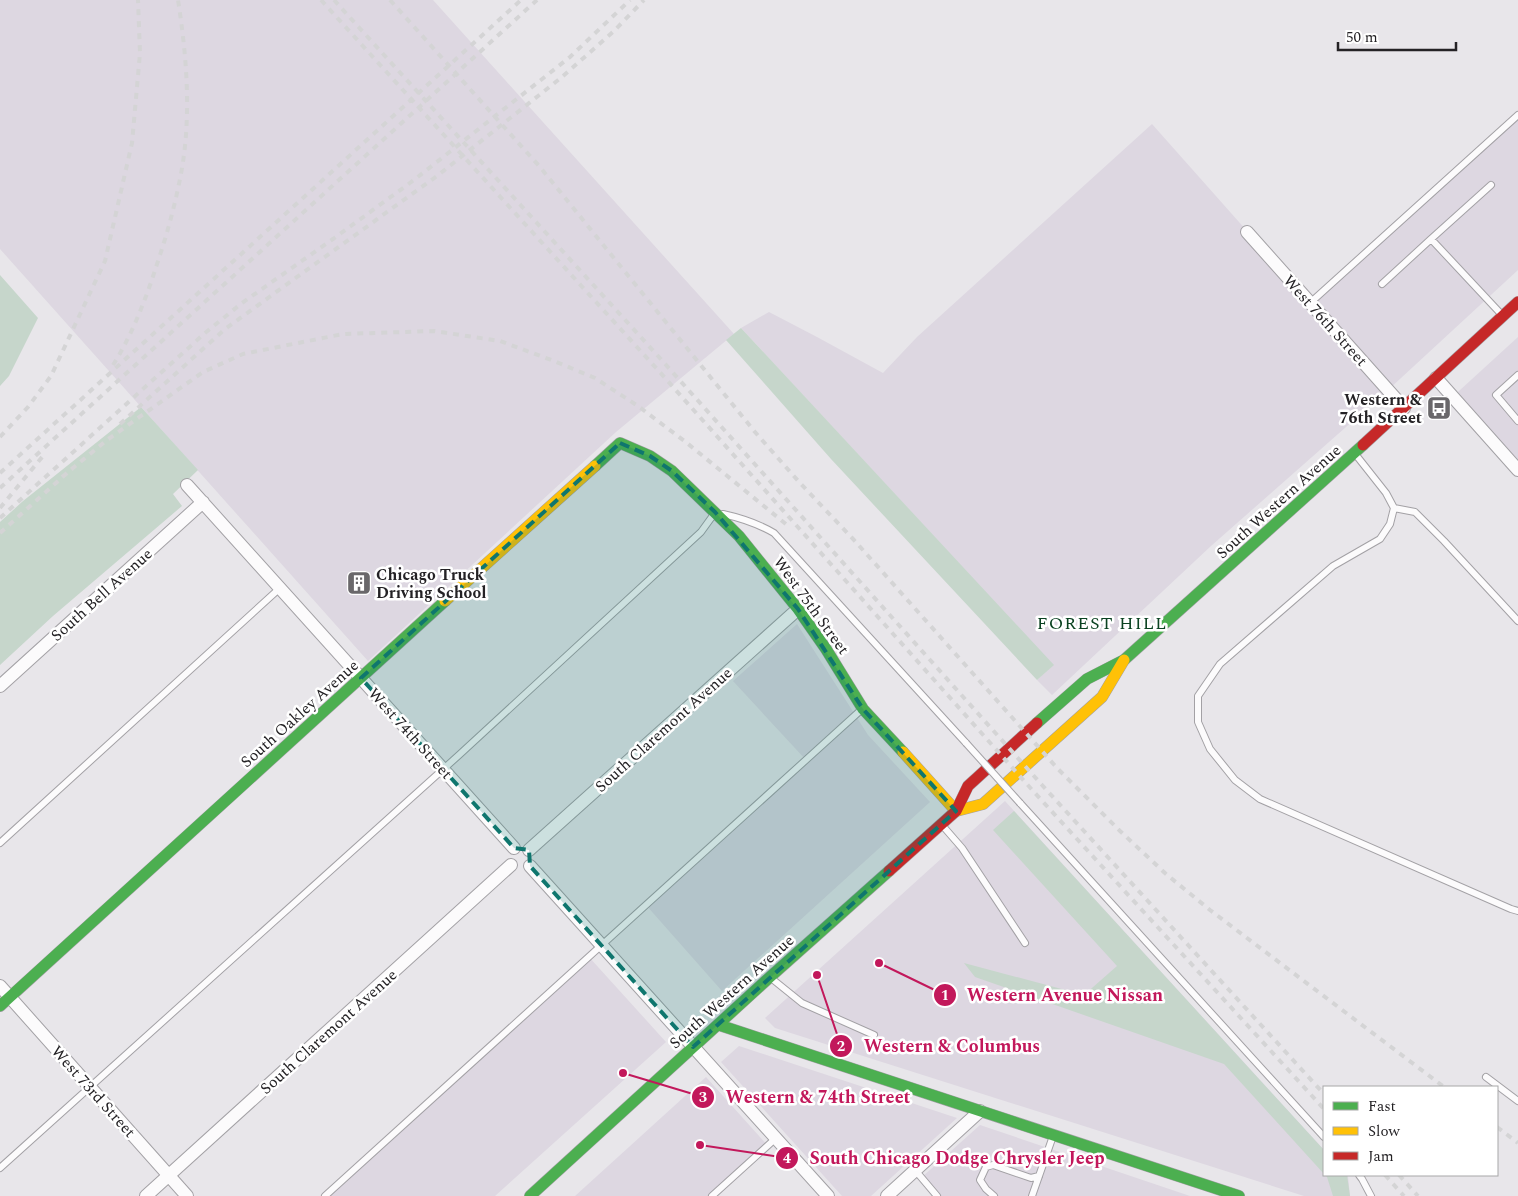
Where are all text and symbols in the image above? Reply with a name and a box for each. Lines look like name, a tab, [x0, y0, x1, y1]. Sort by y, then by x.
scale bar	[1338, 20, 1456, 52]
text: 50 m	[1346, 26, 1378, 49]
street label: West 76th Street	[1277, 269, 1373, 372]
place label: Western & 76th Street	[1339, 388, 1423, 430]
bus stop icon: Western & 76th Street	[1426, 395, 1452, 421]
street label: South Western Avenue	[1211, 439, 1347, 565]
street label: South Bell Avenue	[45, 542, 158, 647]
street label: West 75th Street	[767, 551, 855, 660]
place label: Chicago Truck Driving School	[376, 563, 486, 605]
building icon: Chicago Truck Driving School	[346, 570, 372, 596]
district label: FOREST HILL	[1037, 610, 1167, 637]
street label: South Oakley Avenue	[235, 654, 364, 773]
street label: South Claremont Avenue	[590, 661, 738, 798]
street label: West 74th Street	[362, 682, 458, 785]
street label: South Western Avenue	[664, 929, 800, 1055]
street label: South Claremont Avenue	[255, 963, 403, 1100]
callout: Western Avenue Nissan	[932, 979, 1174, 1012]
text: Western Avenue Nissan	[967, 982, 1163, 1009]
text: 1	[941, 984, 949, 1007]
callout: Western & Columbus	[829, 1029, 1050, 1062]
text: Western & Columbus	[864, 1033, 1040, 1060]
text: 2	[837, 1035, 845, 1058]
street label: West 73rd Street	[45, 1040, 141, 1143]
callout: Western & 74th Street	[690, 1080, 920, 1113]
text: Western & 74th Street	[725, 1084, 911, 1111]
text: 3	[699, 1086, 707, 1109]
legend	[1323, 1086, 1498, 1176]
text: Fast	[1368, 1095, 1396, 1118]
text: Slow	[1368, 1120, 1400, 1143]
callout: South Chicago Dodge Chrysler Jeep	[775, 1141, 1115, 1174]
text: South Chicago Dodge Chrysler Jeep	[809, 1145, 1105, 1172]
text: Jam	[1368, 1145, 1394, 1168]
text: 4	[783, 1147, 792, 1170]

